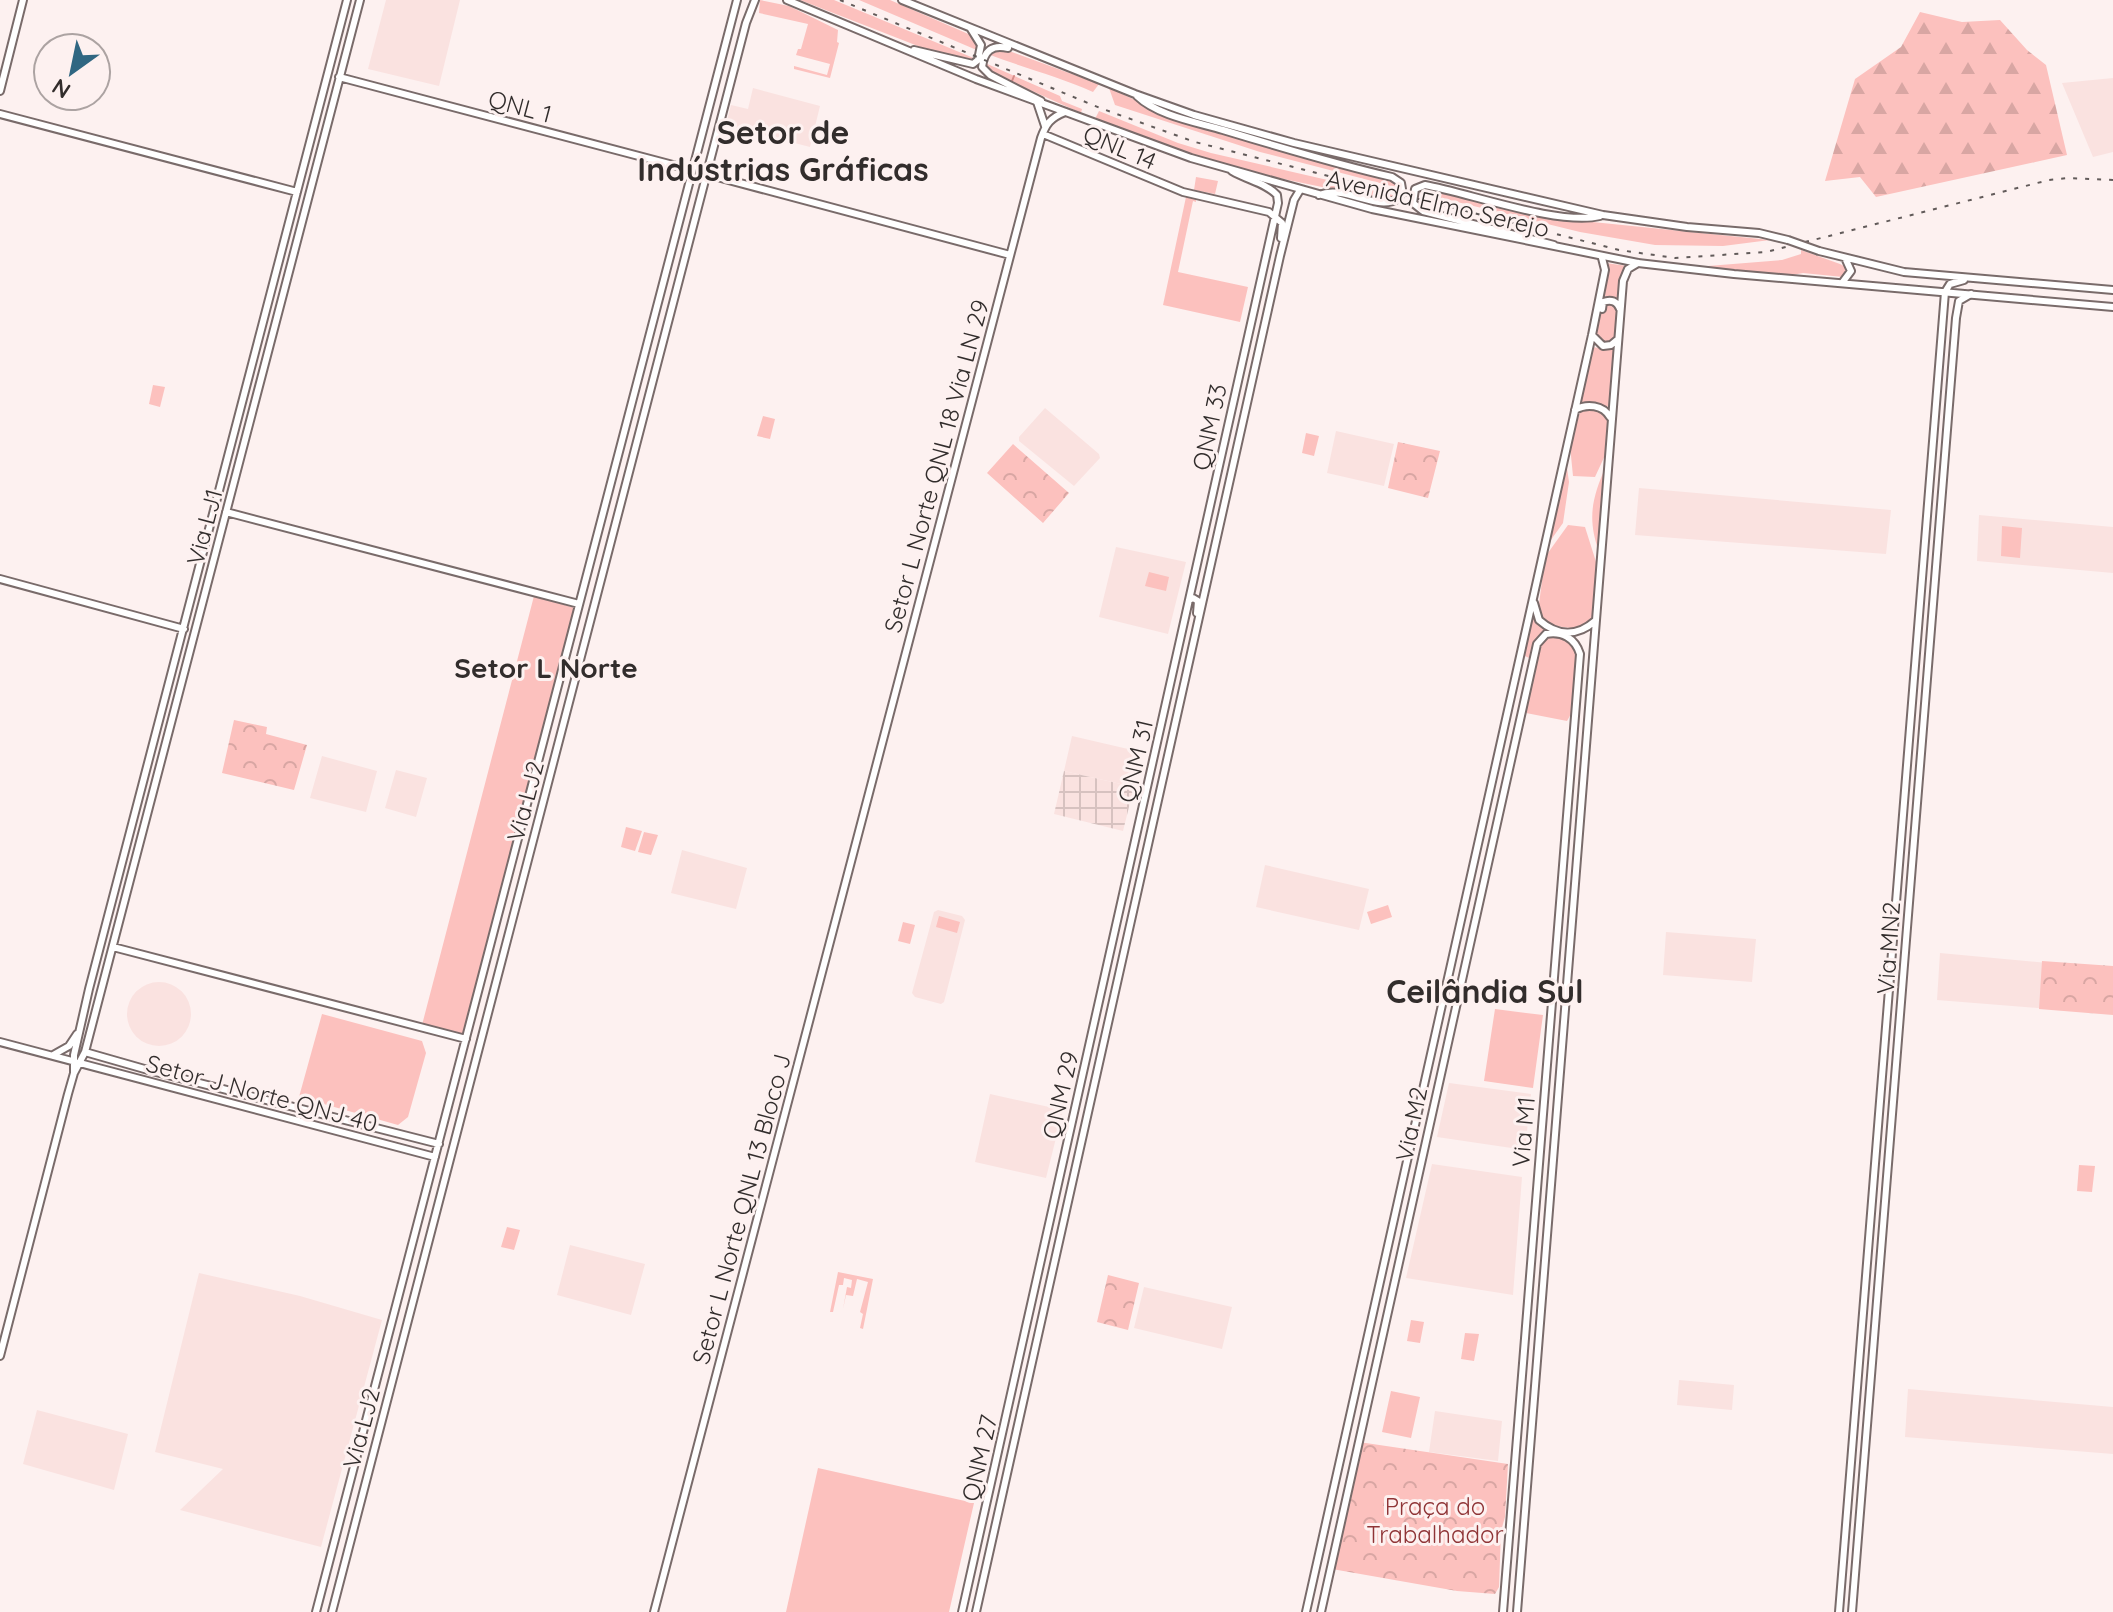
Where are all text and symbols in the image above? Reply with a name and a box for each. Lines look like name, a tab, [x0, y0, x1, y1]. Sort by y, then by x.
north arrow	[32, 32, 112, 112]
text: N	[47, 73, 76, 105]
street label: QNL 1	[485, 83, 555, 129]
district label: Setor de Indústrias Gráficas	[637, 112, 929, 189]
street label: QNL 14	[1079, 118, 1161, 176]
street label: Avenida Elmo Serejo	[1324, 163, 1552, 243]
street label: Setor L Norte QNL 18 Via LN 29	[877, 296, 995, 636]
street label: QNM 33	[1185, 381, 1233, 473]
street label: Via LJ1	[179, 486, 229, 568]
district label: Setor L Norte	[454, 650, 638, 685]
street label: QNM 31	[1111, 717, 1159, 805]
street label: Via LJ2	[500, 758, 550, 844]
street label: Via MN2	[1870, 901, 1906, 995]
district label: Ceilândia Sul	[1386, 971, 1584, 1011]
street label: Setor J Norte QNJ 40	[143, 1048, 381, 1138]
street label: QNM 29	[1035, 1048, 1085, 1142]
street label: Setor L Norte QNL 13 Bloco J	[685, 1051, 797, 1367]
street label: Via M2	[1388, 1084, 1434, 1164]
street label: Via M1	[1505, 1095, 1541, 1169]
street label: Via LJ2	[336, 1385, 386, 1471]
street label: QNM 27	[955, 1412, 1003, 1504]
park label: Praça do Trabalhador	[1366, 1491, 1504, 1549]

